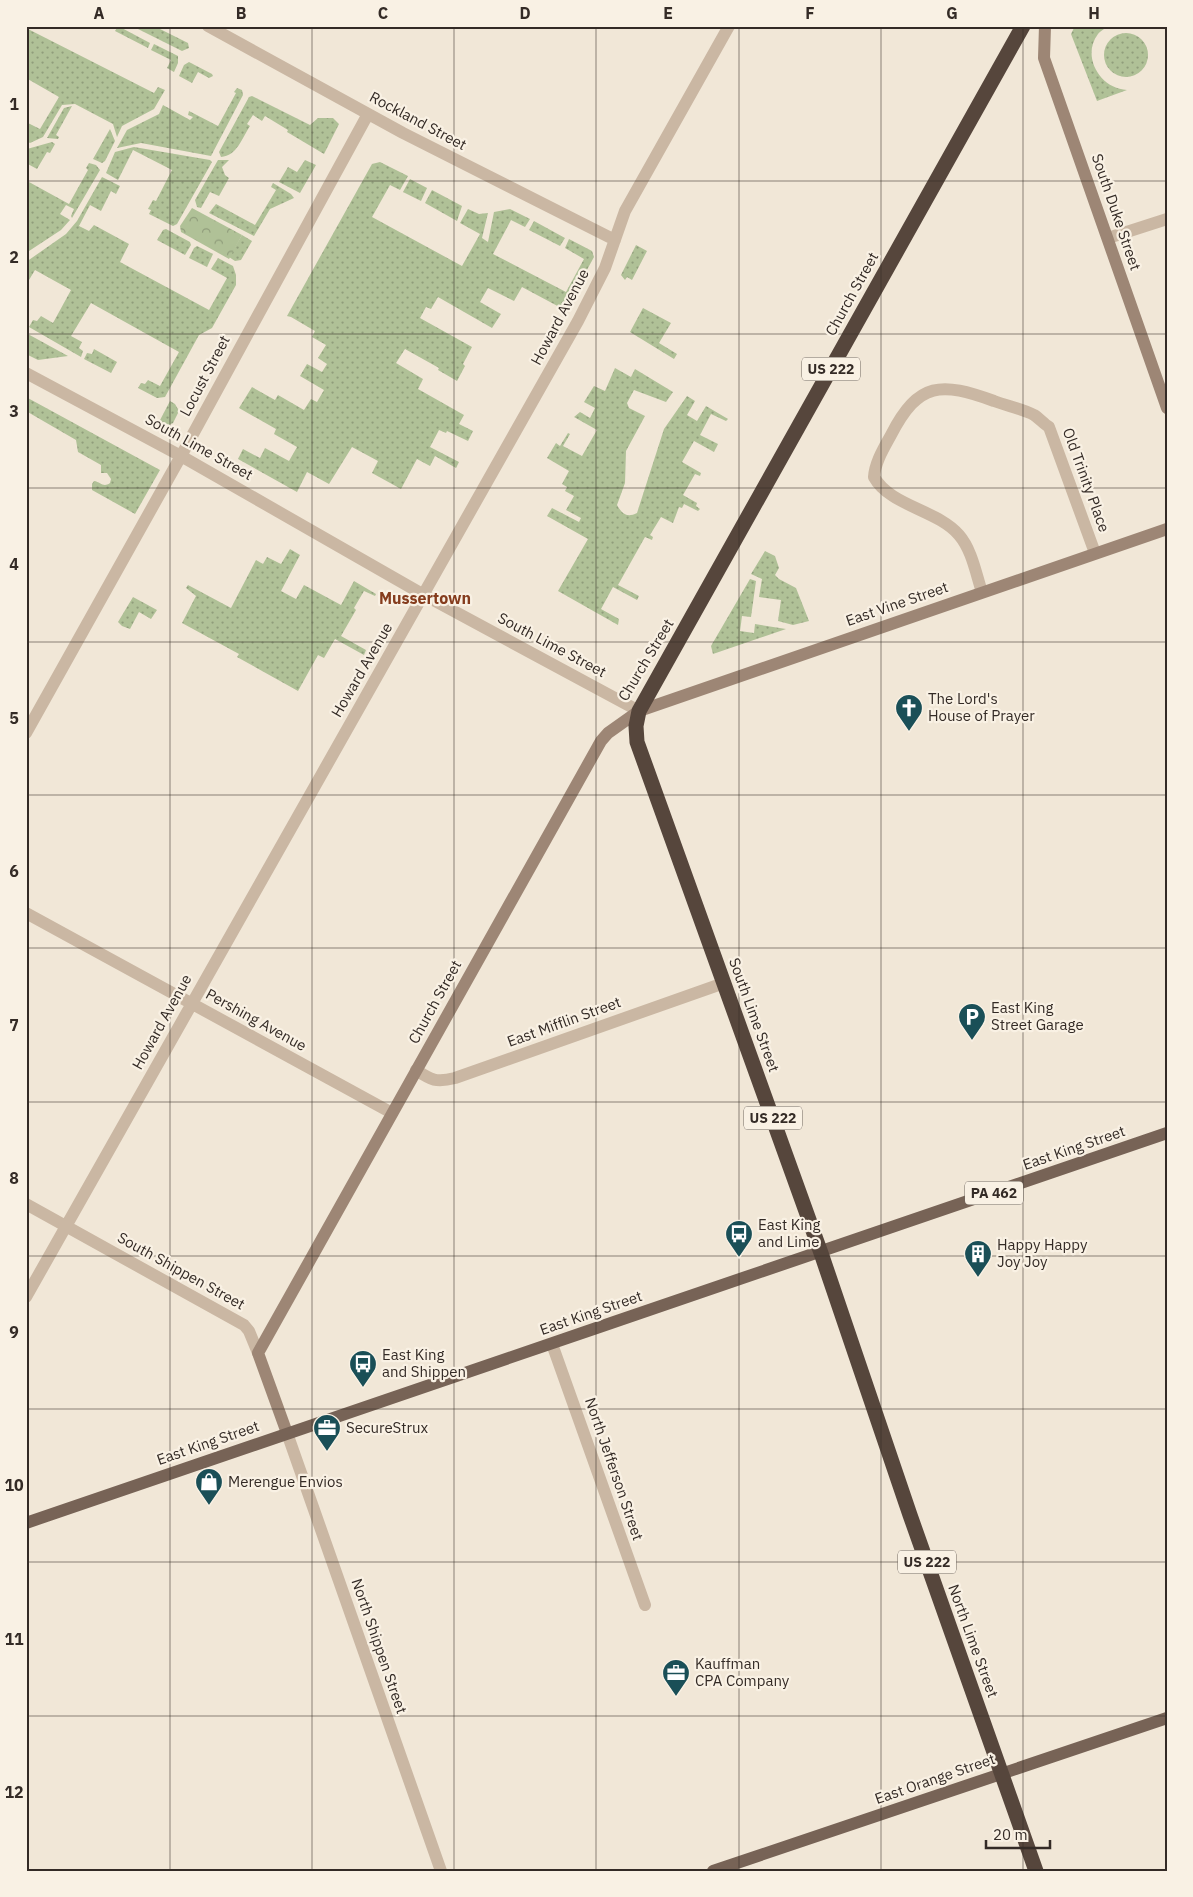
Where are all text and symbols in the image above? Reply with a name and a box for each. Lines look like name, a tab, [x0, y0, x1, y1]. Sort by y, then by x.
text: A	[94, 3, 105, 23]
text: B	[236, 3, 247, 23]
text: C	[378, 3, 388, 23]
text: D	[519, 3, 531, 23]
text: E	[663, 3, 673, 23]
text: F	[805, 3, 815, 23]
text: G	[946, 3, 958, 23]
text: H	[1088, 3, 1100, 23]
street label: Rockland Street	[366, 87, 470, 154]
text: 1	[9, 94, 19, 114]
street label: South Duke Street	[1088, 151, 1145, 273]
text: 2	[9, 247, 19, 267]
street label: Church Street	[821, 249, 882, 339]
street label: Howard Avenue	[526, 265, 593, 368]
street label: Locust Street	[175, 332, 234, 420]
road number: US 222	[802, 358, 860, 380]
text: 3	[9, 401, 19, 421]
street label: South Lime Street	[142, 409, 256, 484]
street label: Old Trinity Place	[1059, 425, 1114, 535]
text: 4	[9, 554, 19, 574]
street label: East Vine Street	[843, 577, 951, 630]
district label: Mussertown	[379, 588, 471, 608]
street label: South Lime Street	[495, 608, 610, 681]
street label: Church Street	[614, 615, 678, 704]
street label: Howard Avenue	[327, 619, 396, 720]
place label: The Lord's House of Prayer	[928, 689, 1035, 725]
church icon: The Lord's House of Prayer	[894, 693, 924, 732]
text: 5	[9, 708, 19, 728]
text: 6	[9, 861, 19, 881]
street label: South Lime Street	[725, 955, 784, 1075]
street label: Church Street	[404, 957, 465, 1047]
street label: Howard Avenue	[128, 971, 196, 1073]
street label: Pershing Avenue	[203, 984, 310, 1055]
street label: East Mifflin Street	[504, 992, 623, 1051]
place label: East King Street Garage	[991, 998, 1084, 1034]
parking icon: East King Street Garage	[957, 1002, 987, 1041]
text: 7	[9, 1015, 19, 1035]
road number: US 222	[744, 1106, 802, 1130]
street label: East King Street	[1020, 1121, 1128, 1174]
text: 8	[9, 1168, 19, 1188]
road number: PA 462	[965, 1182, 1023, 1204]
place label: East King and Lime	[758, 1215, 821, 1251]
bus stop icon: East King and Lime	[724, 1219, 754, 1258]
street label: South Shippen Street	[114, 1228, 248, 1313]
place label: Happy Happy Joy Joy	[997, 1235, 1088, 1271]
building icon: Happy Happy Joy Joy	[963, 1239, 993, 1278]
street label: East King Street	[537, 1286, 645, 1339]
text: 9	[9, 1322, 19, 1342]
place label: East King and Shippen	[382, 1345, 466, 1381]
bus stop icon: East King and Shippen	[348, 1349, 378, 1388]
street label: North Jefferson Street	[581, 1395, 648, 1543]
office icon: SecureStrux	[312, 1413, 342, 1452]
street label: East King Street	[154, 1416, 262, 1469]
place label: SecureStrux	[346, 1418, 429, 1437]
shop icon: Merengue Envios	[194, 1467, 224, 1506]
place label: Merengue Envios	[228, 1472, 343, 1491]
text: 10	[4, 1475, 24, 1495]
road number: US 222	[898, 1550, 956, 1574]
street label: North Shippen Street	[347, 1576, 412, 1716]
street label: North Lime Street	[944, 1582, 1003, 1700]
text: 11	[4, 1629, 24, 1649]
place label: Kauffman CPA Company	[695, 1654, 790, 1690]
office icon: Kauffman CPA Company	[661, 1658, 691, 1697]
street label: East Orange Street	[872, 1749, 998, 1808]
text: 12	[4, 1782, 24, 1802]
scale bar	[986, 1817, 1049, 1849]
text: 20 m	[993, 1825, 1028, 1844]

